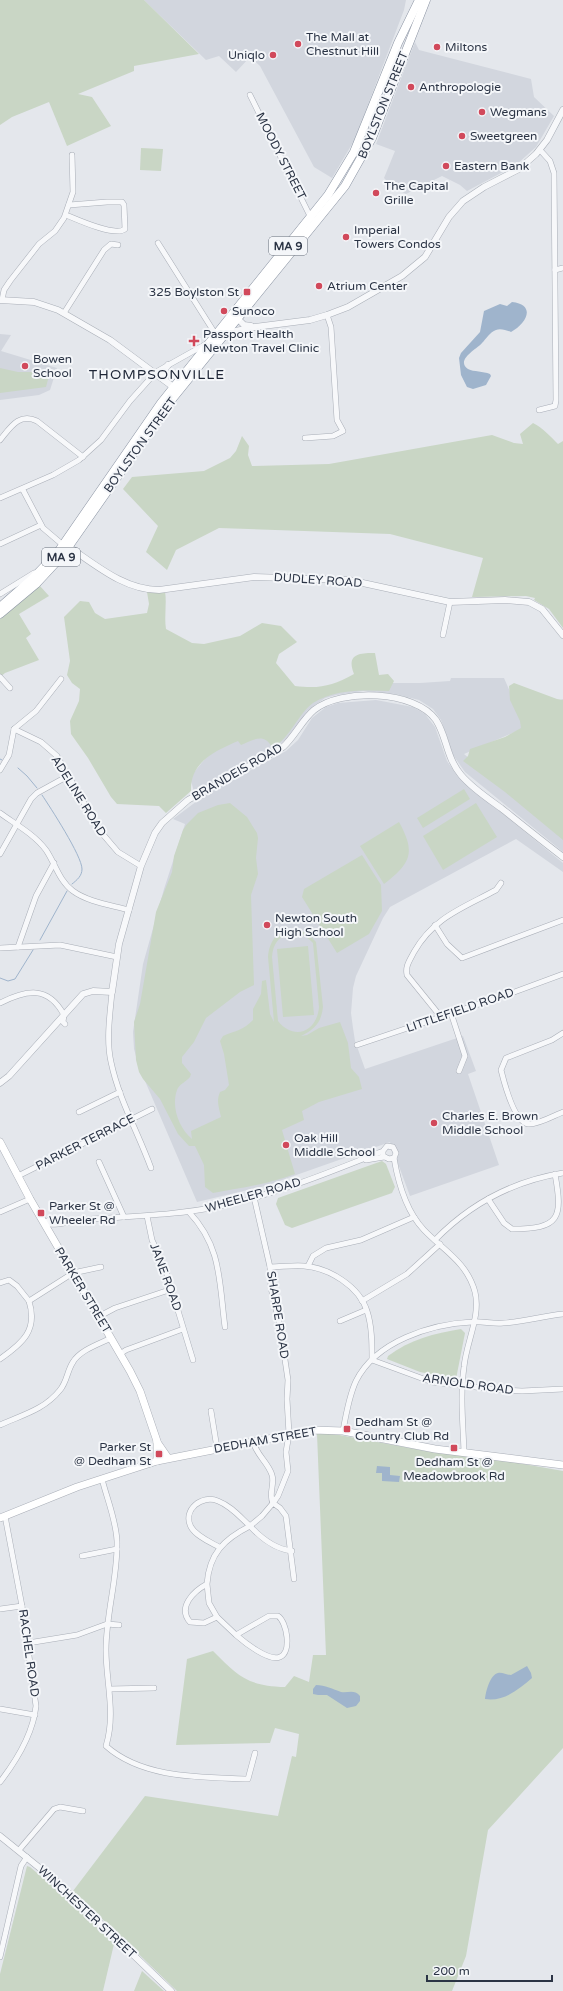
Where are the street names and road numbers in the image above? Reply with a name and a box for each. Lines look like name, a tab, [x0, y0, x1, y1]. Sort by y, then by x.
street label: BOYLSTON STREET	[355, 49, 411, 161]
street label: MOODY STREET	[253, 110, 309, 203]
road number: MA 9	[269, 237, 307, 255]
street label: BOYLSTON STREET	[101, 394, 180, 495]
road number: MA 9	[42, 548, 80, 566]
street label: DUDLEY ROAD	[273, 570, 363, 590]
street label: BRANDEIS ROAD	[189, 740, 285, 804]
street label: ADELINE ROAD	[49, 753, 109, 839]
street label: LITTLEFIELD ROAD	[404, 985, 516, 1035]
street label: PARKER TERRACE	[33, 1111, 137, 1173]
street label: WHEELER ROAD	[204, 1175, 302, 1215]
street label: JANE ROAD	[147, 1241, 185, 1313]
street label: PARKER STREET	[52, 1244, 115, 1336]
street label: SHARPE ROAD	[264, 1270, 292, 1360]
street label: ARNOLD ROAD	[421, 1371, 515, 1397]
street label: DEDHAM STREET	[213, 1424, 318, 1456]
street label: RACHEL ROAD	[16, 1608, 42, 1698]
street label: WINCHESTER STREET	[35, 1863, 140, 1962]

